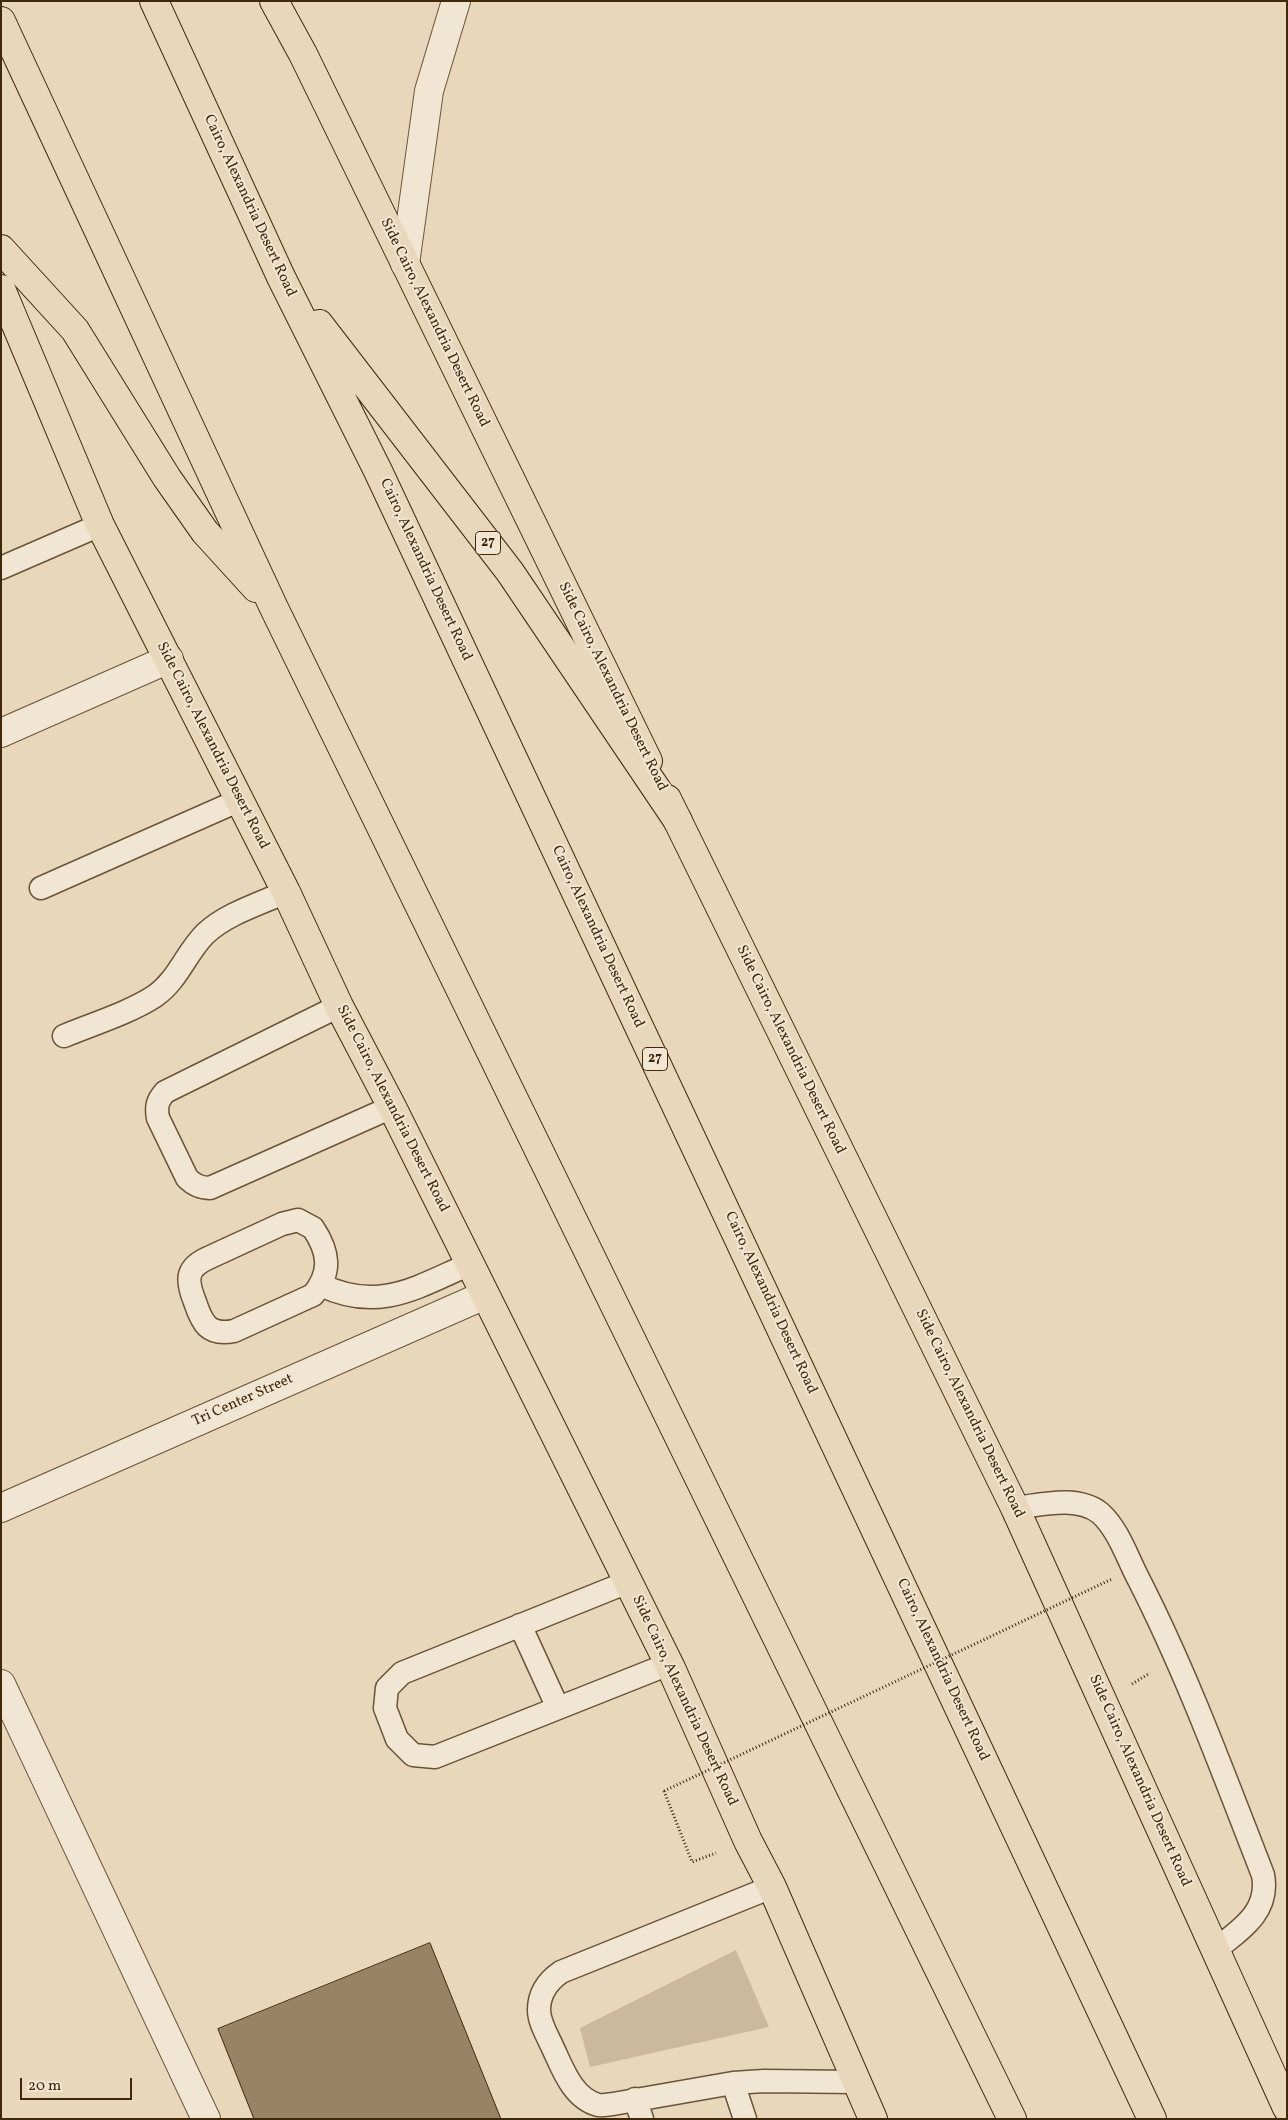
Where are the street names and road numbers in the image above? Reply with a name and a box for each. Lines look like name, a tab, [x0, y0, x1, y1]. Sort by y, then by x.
street label: Cairo, Alexandria Desert Road	[199, 112, 299, 300]
street label: Side Cairo, Alexandria Desert Road	[375, 216, 493, 430]
street label: Cairo, Alexandria Desert Road	[375, 476, 475, 664]
road number: 27	[476, 532, 500, 554]
street label: Side Cairo, Alexandria Desert Road	[553, 580, 671, 794]
street label: Side Cairo, Alexandria Desert Road	[152, 639, 272, 853]
street label: Cairo, Alexandria Desert Road	[547, 843, 647, 1031]
street label: Side Cairo, Alexandria Desert Road	[731, 943, 849, 1157]
street label: Side Cairo, Alexandria Desert Road	[332, 1002, 452, 1216]
road number: 27	[642, 1048, 668, 1070]
street label: Cairo, Alexandria Desert Road	[720, 1209, 820, 1397]
street label: Side Cairo, Alexandria Desert Road	[910, 1307, 1028, 1521]
street label: Tri Center Street	[190, 1371, 296, 1431]
street label: Cairo, Alexandria Desert Road	[892, 1576, 992, 1764]
street label: Side Cairo, Alexandria Desert Road	[627, 1593, 741, 1809]
street label: Side Cairo, Alexandria Desert Road	[1084, 1672, 1194, 1890]

